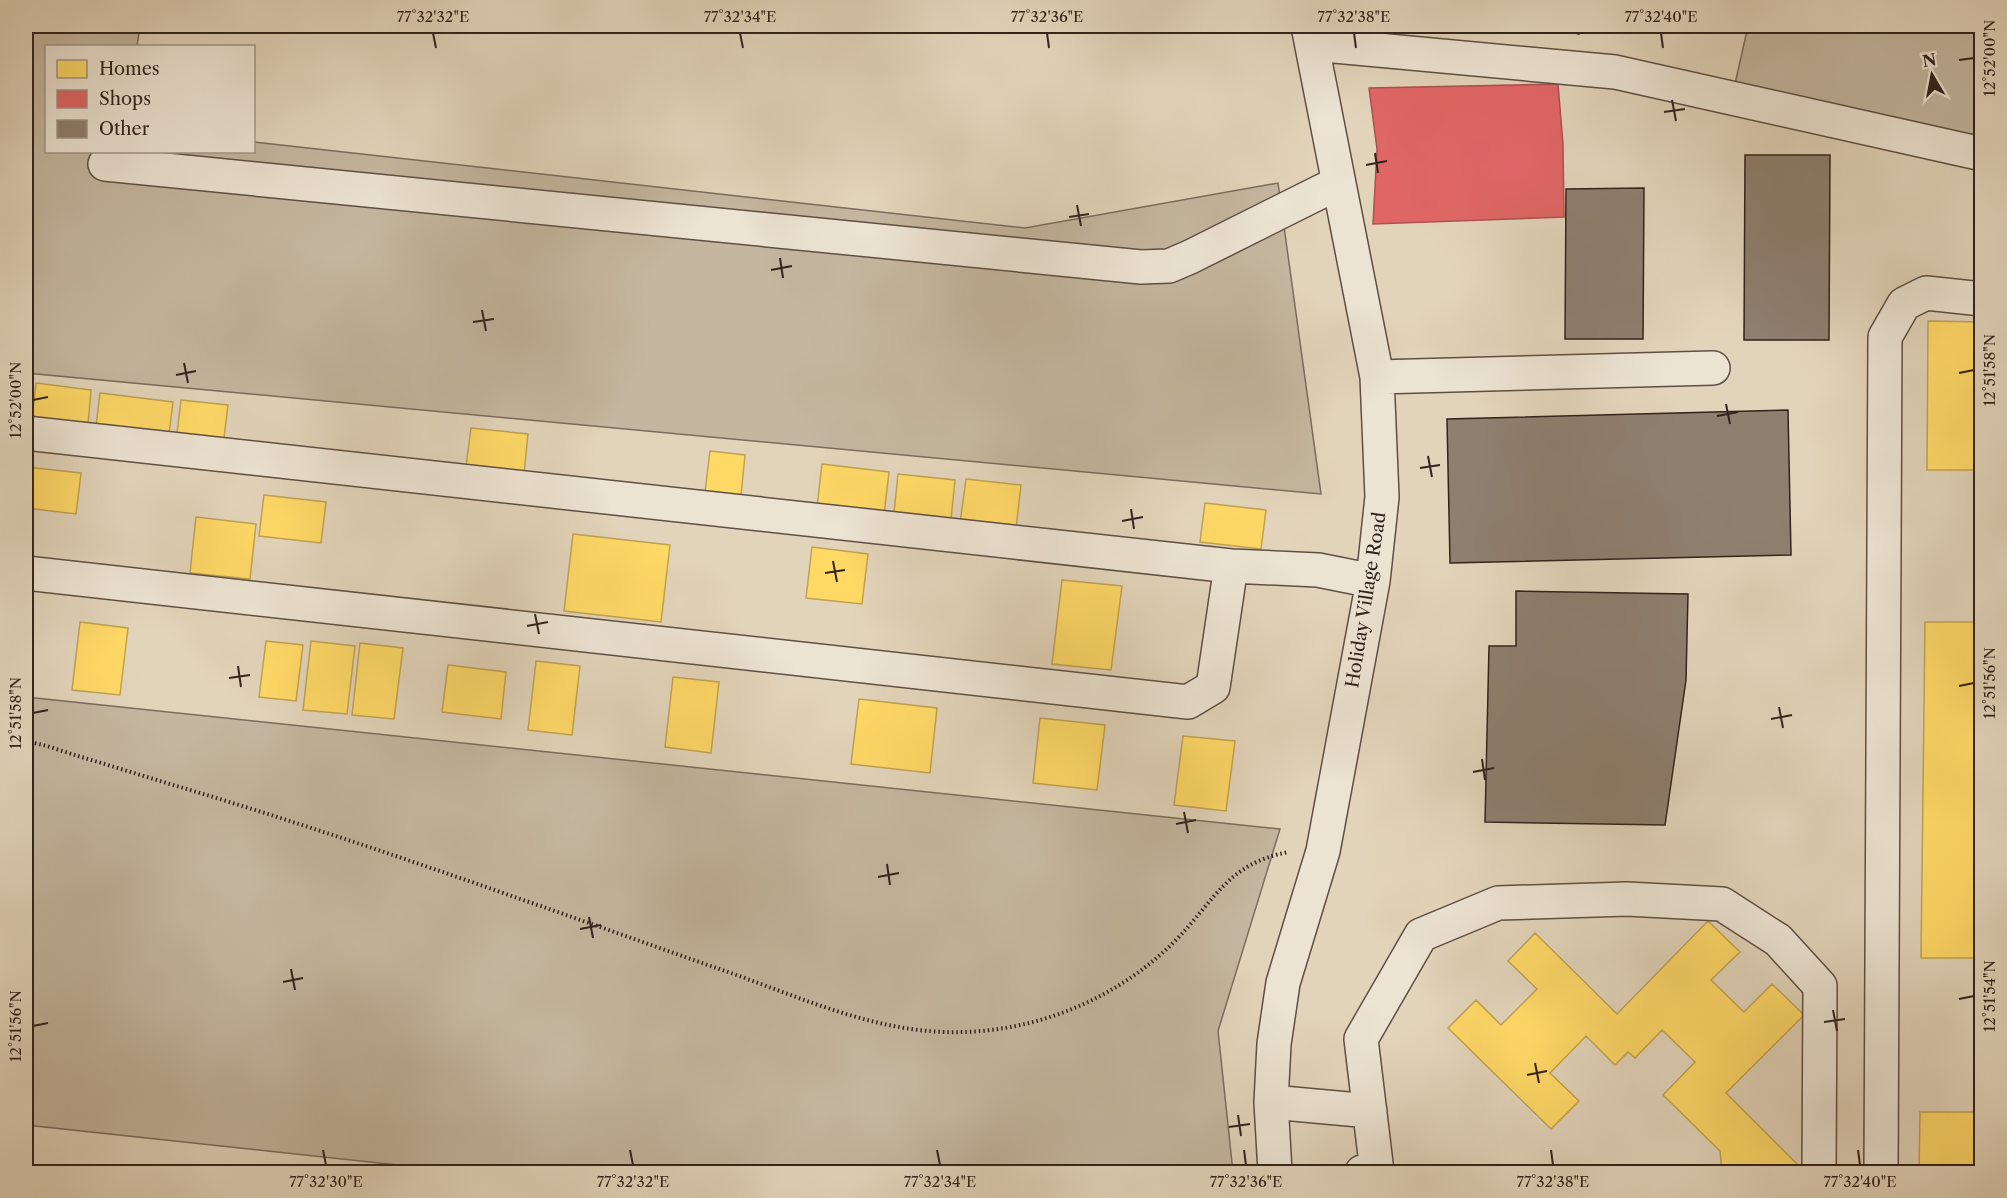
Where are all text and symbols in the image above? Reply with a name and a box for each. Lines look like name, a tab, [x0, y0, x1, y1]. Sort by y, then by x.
text: 77°32'32"E	[397, 7, 469, 26]
text: 77°32'34"E	[704, 7, 776, 26]
text: 77°32'36"E	[1011, 7, 1083, 26]
text: 77°32'38"E	[1318, 7, 1390, 26]
text: 77°32'40"E	[1624, 7, 1698, 26]
text: 12°52'00"N	[1980, 20, 1999, 96]
legend	[45, 45, 255, 153]
north arrow	[1902, 45, 1962, 105]
text: N	[1921, 49, 1938, 71]
text: Homes	[99, 58, 160, 80]
text: Shops	[99, 88, 151, 110]
text: Other	[99, 118, 150, 140]
text: 12°51'58"N	[1980, 334, 1999, 406]
text: 12°52'00"N	[6, 362, 25, 438]
street label: Holiday Village Road	[1341, 510, 1391, 690]
text: 12°51'56"N	[1980, 647, 1999, 719]
text: 12°51'58"N	[6, 677, 25, 749]
text: 12°51'54"N	[1980, 960, 1999, 1032]
text: 12°51'56"N	[6, 990, 25, 1062]
text: 77°32'30"E	[289, 1172, 363, 1191]
text: 77°32'32"E	[597, 1172, 669, 1191]
text: 77°32'34"E	[904, 1172, 976, 1191]
text: 77°32'36"E	[1210, 1172, 1282, 1191]
text: 77°32'38"E	[1517, 1172, 1589, 1191]
text: 77°32'40"E	[1823, 1172, 1897, 1191]

